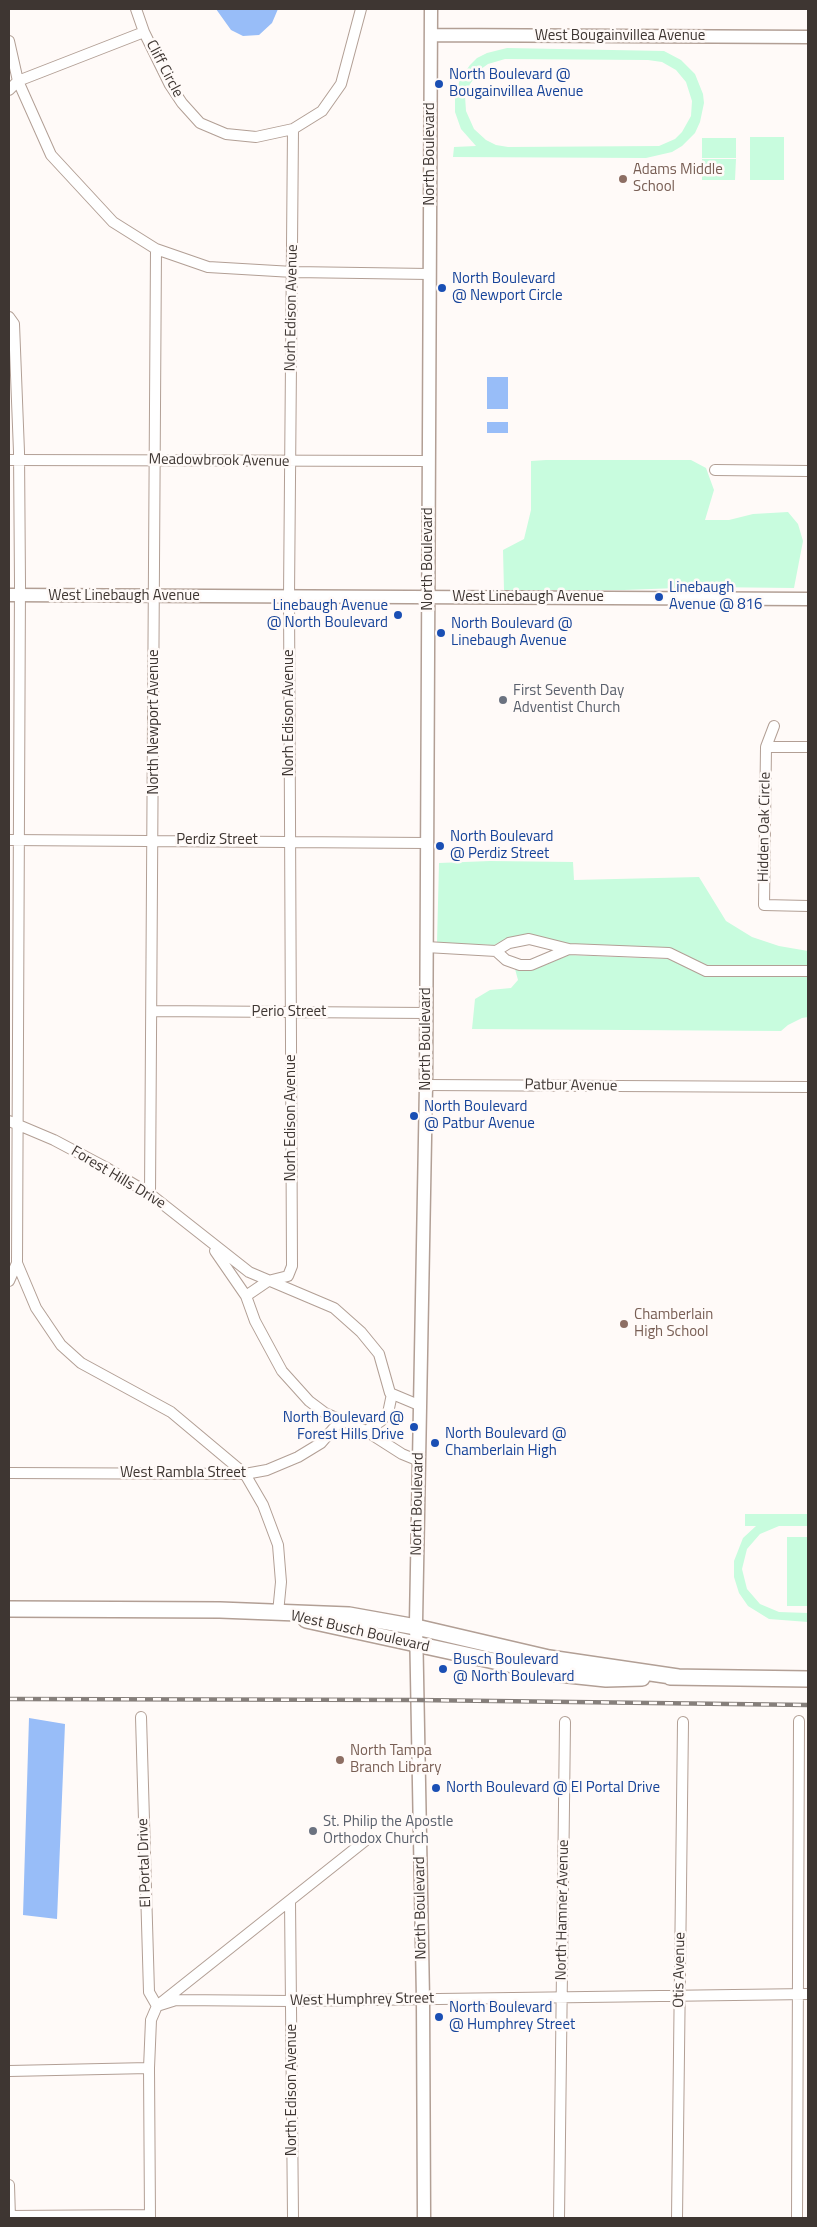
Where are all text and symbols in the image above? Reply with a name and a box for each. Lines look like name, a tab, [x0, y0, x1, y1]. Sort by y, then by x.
street label: West Bougainvillea Avenue	[535, 27, 705, 45]
street label: Cliff Circle	[141, 37, 187, 101]
place label: North Boulevard @ Bougainvillea Avenue	[449, 66, 583, 101]
marker: North Boulevard @ Bougainvillea Avenue	[433, 78, 445, 90]
street label: North Boulevard	[421, 102, 439, 206]
place label: Adams Middle School	[633, 161, 723, 196]
marker: Adams Middle School	[617, 173, 629, 185]
street label: Norh Edison Avenue	[282, 244, 302, 372]
place label: North Boulevard @ Newport Circle	[452, 270, 563, 305]
marker: North Boulevard @ Newport Circle	[436, 282, 448, 294]
street label: Meadowbrook Avenue	[148, 451, 290, 471]
street label: North Boulevard	[419, 507, 437, 611]
place label: Linebaugh Avenue @ 816	[669, 579, 762, 614]
street label: West Linebaugh Avenue	[48, 587, 200, 605]
street label: West Linebaugh Avenue	[452, 588, 604, 606]
marker: Linebaugh Avenue @ 816	[653, 591, 665, 603]
place label: Linebaugh Avenue @ North Boulevard	[267, 597, 388, 632]
marker: Linebaugh Avenue @ North Boulevard	[392, 609, 404, 621]
place label: North Boulevard @ Linebaugh Avenue	[451, 615, 572, 650]
marker: North Boulevard @ Linebaugh Avenue	[435, 627, 447, 639]
street label: North Newport Avenue	[145, 649, 163, 795]
street label: Norh Edison Avenue	[280, 649, 298, 777]
place label: First Seventh Day Adventist Church	[513, 682, 624, 717]
marker: First Seventh Day Adventist Church	[497, 694, 509, 706]
street label: Hidden Oak Circle	[755, 772, 775, 882]
place label: North Boulevard @ Perdiz Street	[450, 828, 553, 863]
street label: Perdiz Street	[176, 831, 258, 849]
marker: North Boulevard @ Perdiz Street	[434, 840, 446, 852]
street label: North Boulevard	[417, 987, 435, 1091]
street label: Perio Street	[252, 1003, 326, 1021]
street label: Norh Edison Avenue	[282, 1054, 300, 1182]
street label: Patbur Avenue	[524, 1076, 618, 1096]
place label: North Boulevard @ Patbur Avenue	[424, 1098, 535, 1133]
marker: North Boulevard @ Patbur Avenue	[408, 1110, 420, 1122]
street label: Forest Hills Drive	[67, 1143, 169, 1213]
place label: Chamberlain High School	[634, 1306, 713, 1341]
marker: Chamberlain High School	[618, 1318, 630, 1330]
place label: North Boulevard @ Forest Hills Drive	[283, 1409, 404, 1444]
marker: North Boulevard @ Forest Hills Drive	[408, 1421, 420, 1433]
place label: North Boulevard @ Chamberlain High	[445, 1425, 566, 1460]
marker: North Boulevard @ Chamberlain High	[429, 1437, 441, 1449]
street label: North Boulevard	[408, 1452, 428, 1556]
street label: West Rambla Street	[120, 1464, 246, 1482]
street label: West Busch Boulevard	[289, 1607, 431, 1657]
place label: Busch Boulevard @ North Boulevard	[453, 1651, 574, 1686]
marker: Busch Boulevard @ North Boulevard	[437, 1663, 449, 1675]
place label: North Tampa Branch Library	[350, 1742, 441, 1777]
marker: North Tampa Branch Library	[334, 1754, 346, 1766]
place label: North Boulevard @ El Portal Drive	[446, 1779, 660, 1797]
marker: North Boulevard @ El Portal Drive	[430, 1782, 442, 1794]
place label: St. Philip the Apostle Orthodox Church	[323, 1813, 453, 1848]
street label: El Portal Drive	[134, 1818, 156, 1908]
marker: St. Philip the Apostle Orthodox Church	[307, 1825, 319, 1837]
street label: North Hamner Avenue	[553, 1839, 573, 1981]
street label: North Boulevard	[411, 1856, 431, 1960]
street label: Otis Avenue	[670, 1932, 690, 2008]
street label: West Humphrey Street	[290, 1990, 434, 2010]
place label: North Boulevard @ Humphrey Street	[449, 1999, 575, 2034]
marker: North Boulevard @ Humphrey Street	[433, 2011, 445, 2023]
street label: North Edison Avenue	[283, 2024, 301, 2156]

